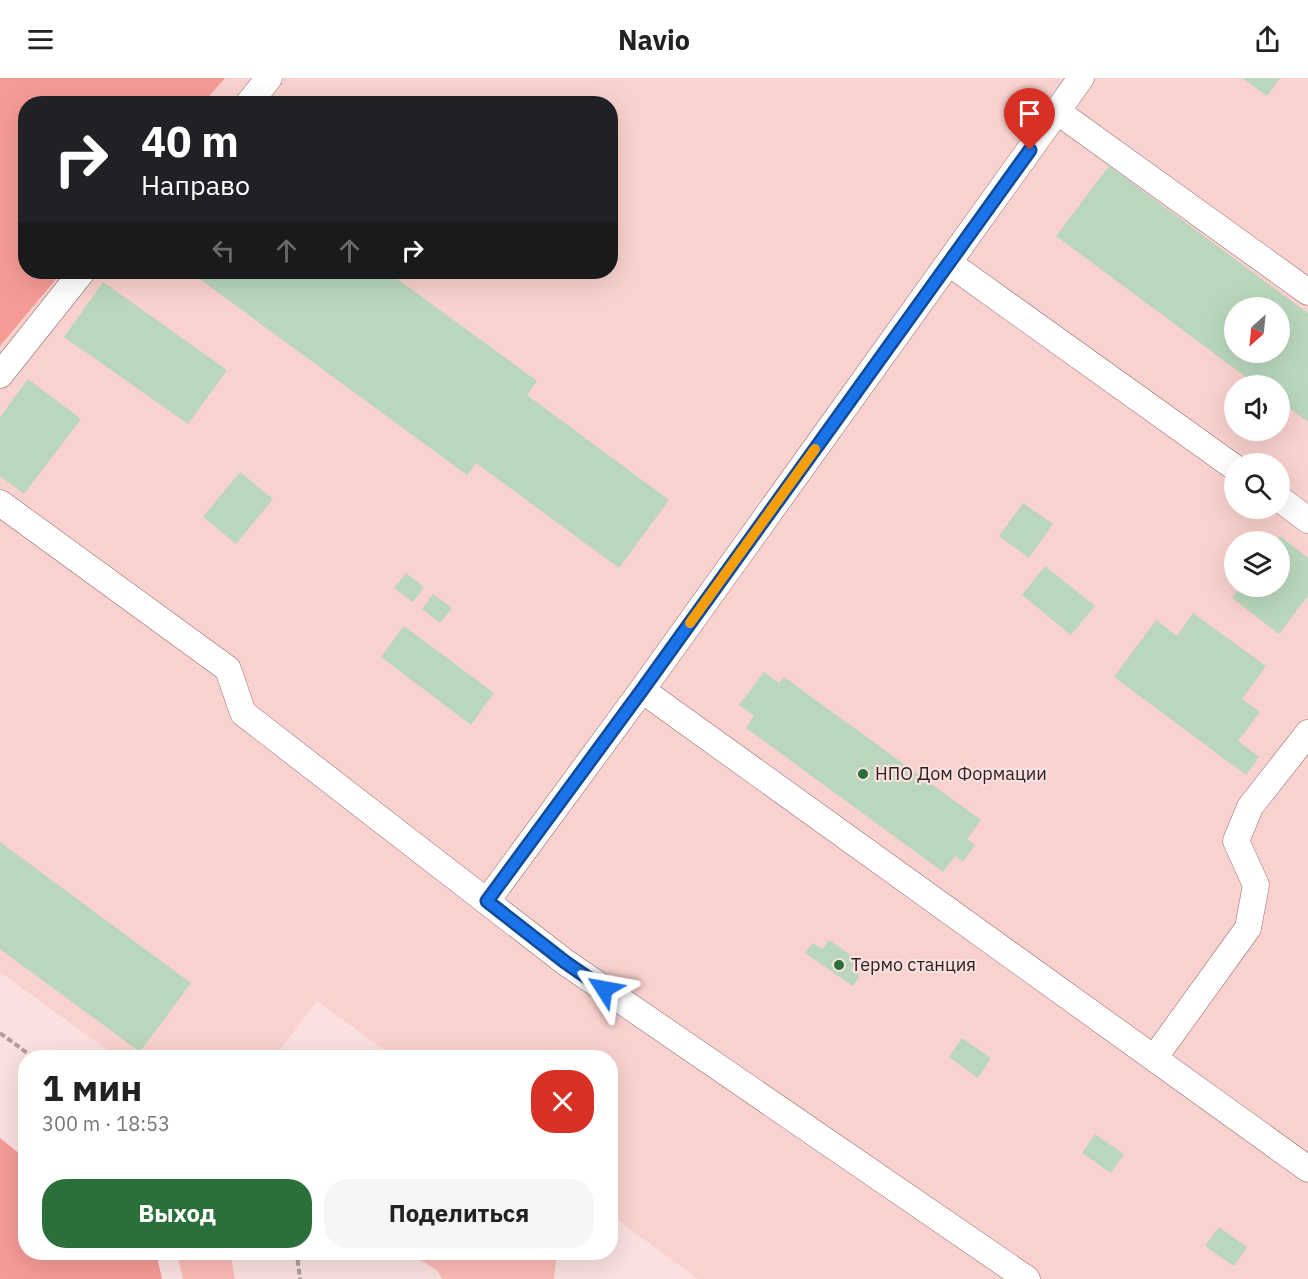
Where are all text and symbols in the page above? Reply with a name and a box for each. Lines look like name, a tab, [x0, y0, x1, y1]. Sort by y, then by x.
text: Navio	[618, 22, 690, 57]
icon: menu	[24, 23, 57, 56]
icon: share	[1251, 23, 1284, 56]
pin	[1004, 88, 1055, 150]
icon: arrive	[1013, 97, 1046, 130]
text: 40 m	[141, 114, 239, 169]
icon: right	[42, 120, 120, 198]
text: Направо	[141, 167, 250, 202]
icon: left	[207, 234, 240, 267]
icon: ahead	[270, 234, 303, 267]
icon: ahead	[333, 234, 366, 267]
icon: right	[396, 234, 429, 267]
north arrow	[1224, 297, 1290, 363]
map controls	[1224, 297, 1290, 597]
button: sound	[1224, 375, 1290, 441]
button: search	[1224, 453, 1290, 519]
button: layers	[1224, 531, 1290, 597]
place label: НПО Дом Формации	[875, 762, 1047, 785]
marker: НПО Дом Формации	[856, 767, 870, 781]
place label: Термо станция	[851, 953, 976, 976]
position arrow	[572, 957, 636, 1021]
marker: Термо станция	[832, 958, 846, 972]
text: 1 мин	[42, 1064, 142, 1111]
button: close	[531, 1070, 594, 1133]
text: 300 m · 18:53	[42, 1110, 170, 1137]
button: Выход	[42, 1179, 312, 1248]
button: Поделиться	[324, 1179, 594, 1248]

